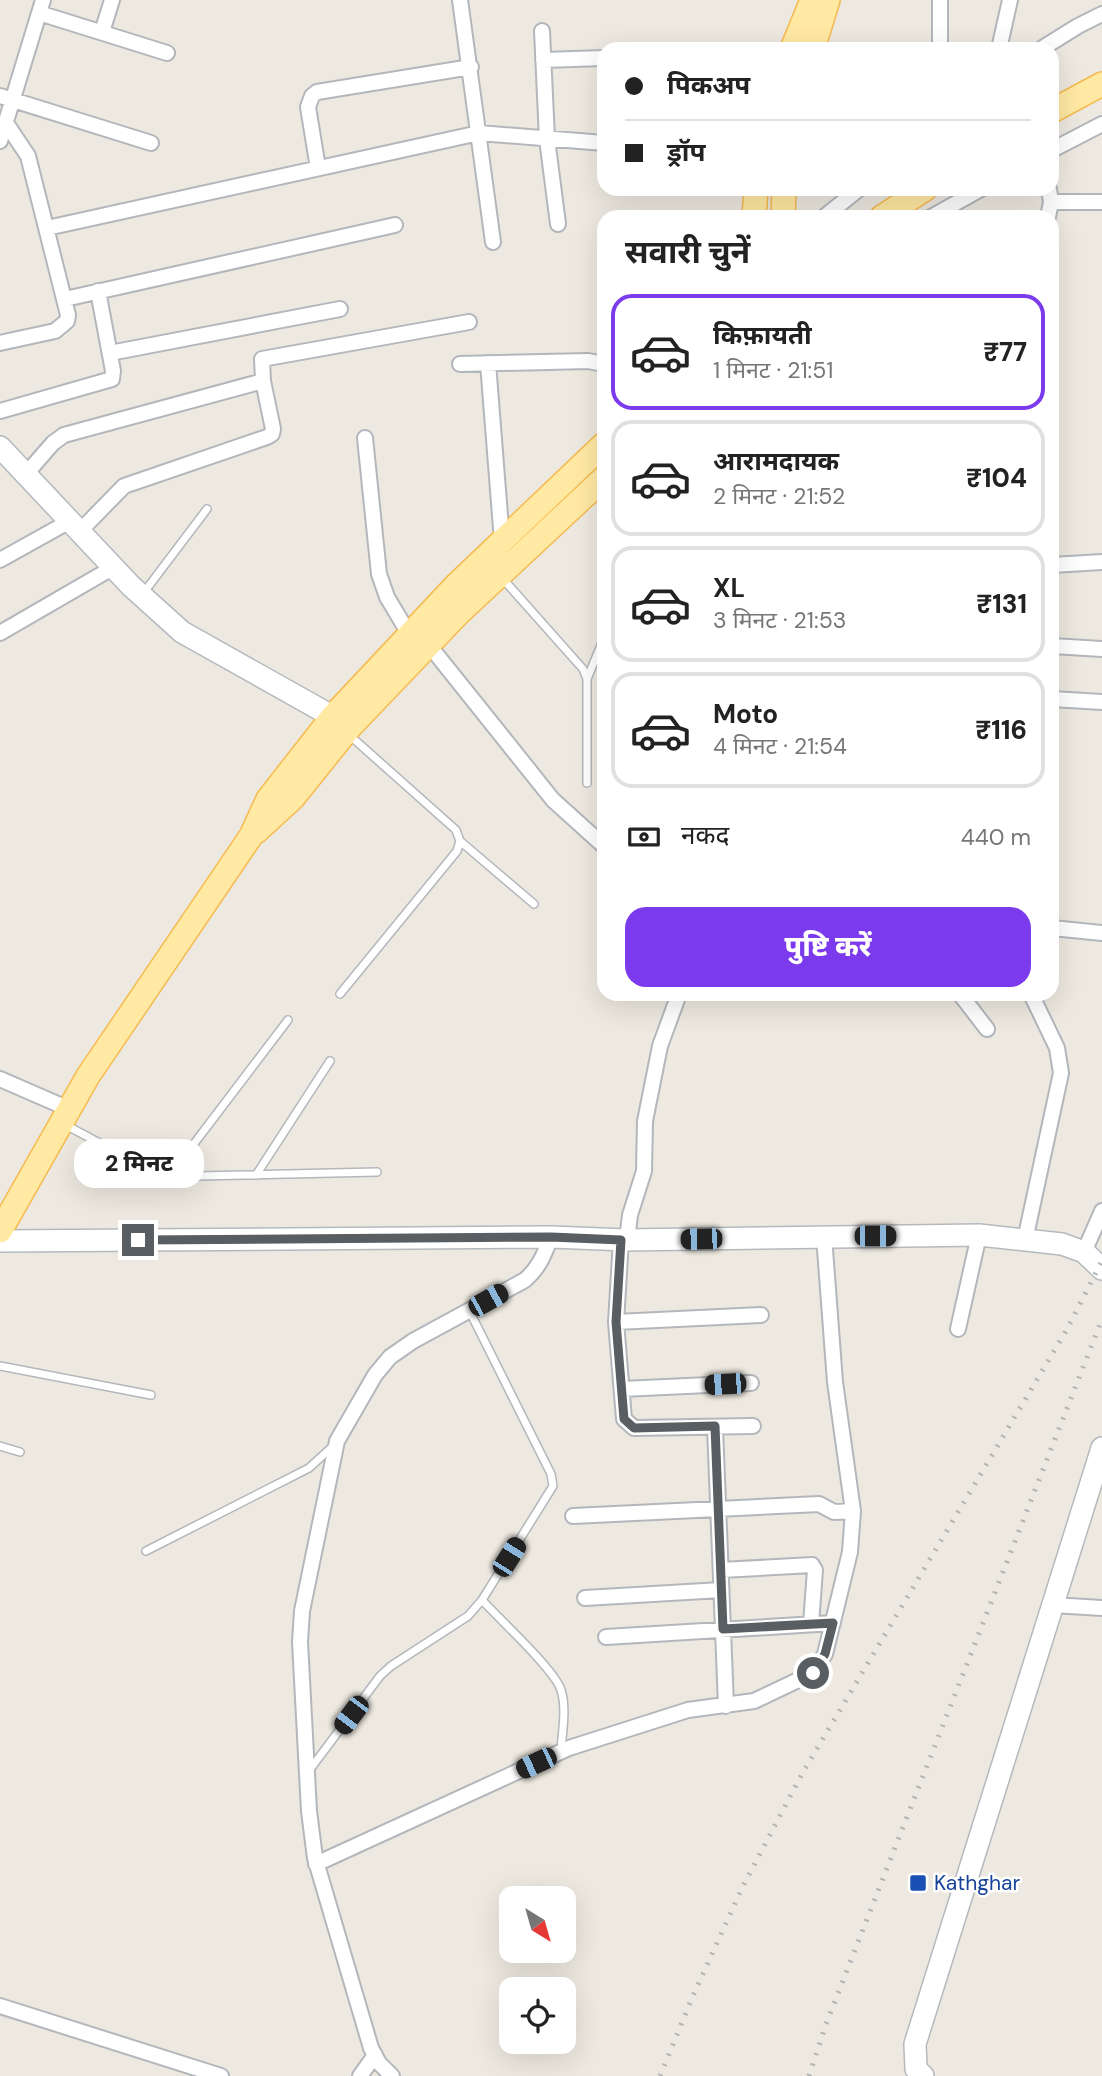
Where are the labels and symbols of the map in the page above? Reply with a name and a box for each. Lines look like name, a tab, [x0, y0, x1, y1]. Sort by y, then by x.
callout: 2 मिनट	[73, 1138, 203, 1188]
route end	[122, 1224, 154, 1256]
car	[855, 1226, 897, 1247]
car	[680, 1228, 723, 1250]
car	[465, 1281, 512, 1319]
car	[704, 1372, 747, 1396]
car	[489, 1534, 530, 1580]
route start	[797, 1657, 829, 1689]
car	[330, 1692, 373, 1738]
car	[513, 1745, 560, 1781]
place label: Kathghar	[934, 1869, 1020, 1897]
marker: Kathghar	[908, 1873, 928, 1893]
north arrow	[499, 1886, 576, 1964]

